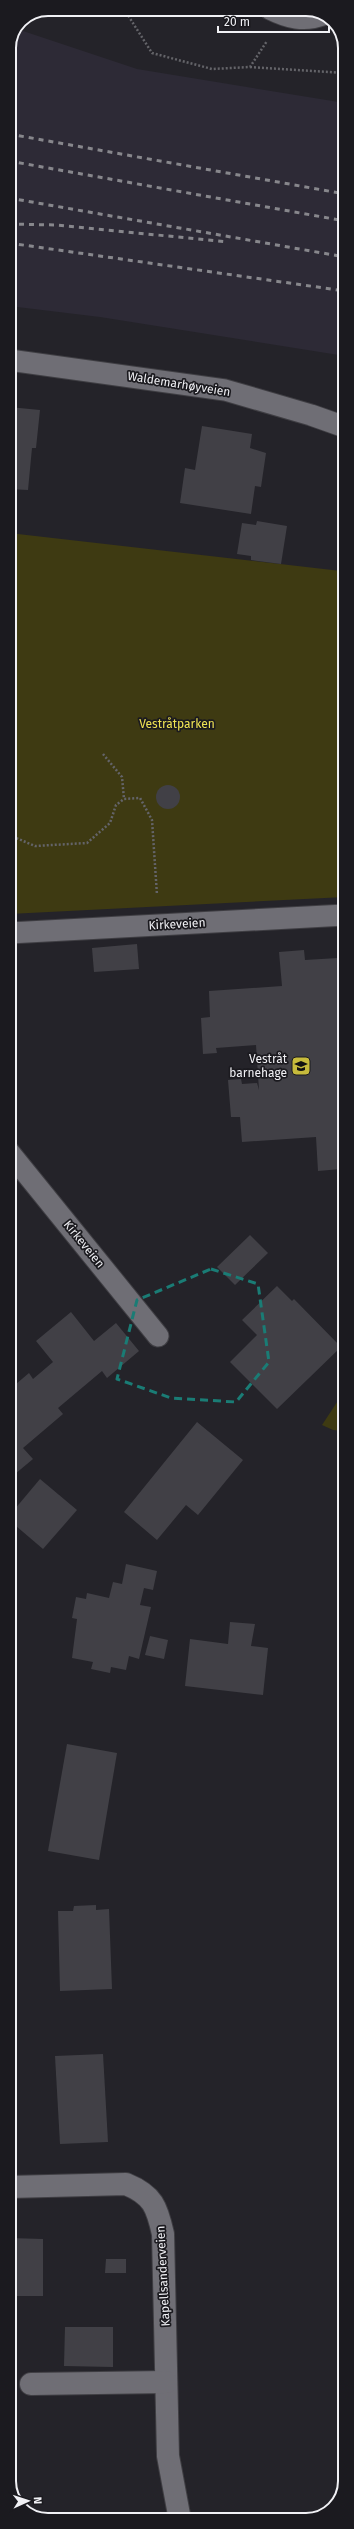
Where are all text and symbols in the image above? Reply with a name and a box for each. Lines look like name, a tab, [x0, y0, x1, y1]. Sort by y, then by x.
scale bar	[218, 8, 329, 34]
text: 20 m	[224, 15, 250, 29]
street label: Waldemarhøyveien	[127, 369, 231, 399]
park label: Vestråtparken	[139, 717, 215, 731]
street label: Kirkeveien	[148, 916, 206, 932]
place label: Vestråt barnehage	[229, 1052, 288, 1080]
school or university icon: Vestråt barnehage	[290, 1055, 312, 1077]
street label: Kirkeveien	[61, 1217, 107, 1271]
street label: Kapellsanderveien	[153, 2225, 173, 2327]
north arrow	[8, 2481, 48, 2521]
text: N	[31, 2497, 44, 2504]

